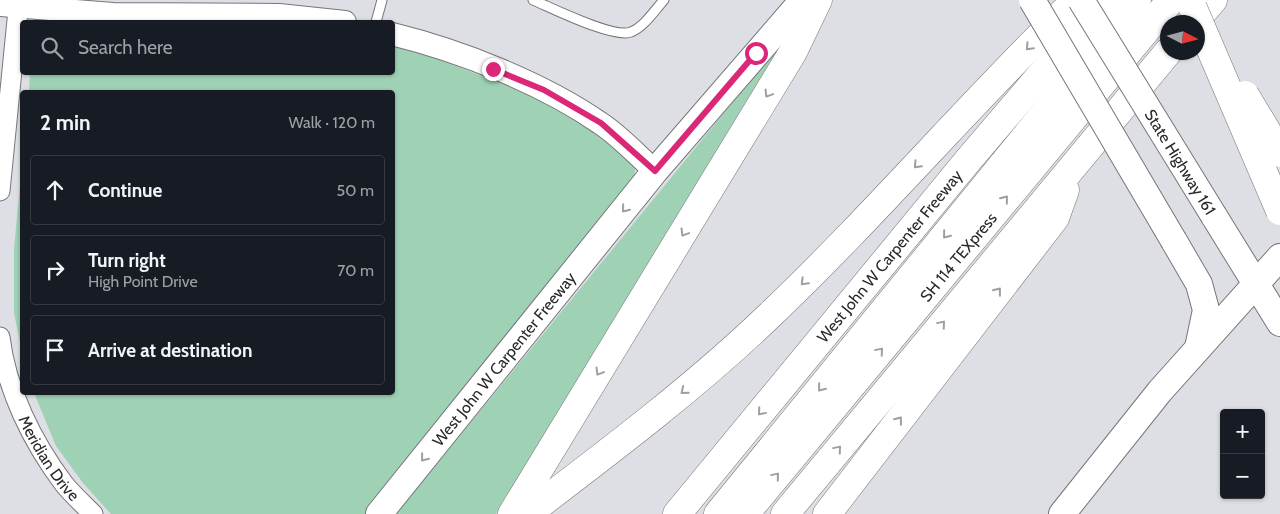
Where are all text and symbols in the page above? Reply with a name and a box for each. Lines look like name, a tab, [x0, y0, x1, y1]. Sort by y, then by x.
north arrow	[1160, 15, 1205, 60]
search box	[20, 20, 395, 75]
icon: search	[38, 34, 66, 62]
text: Search here	[78, 36, 172, 59]
one-way arrow	[1026, 41, 1035, 50]
route start	[745, 42, 768, 65]
route end	[482, 58, 505, 81]
one-way arrow	[765, 88, 775, 97]
street label: State Highway 161	[1141, 106, 1220, 218]
text: 2 min	[40, 110, 91, 135]
text: Walk · 120 m	[288, 113, 375, 132]
one-way arrow	[914, 159, 923, 168]
street label: West John W Carpenter Freeway	[813, 166, 966, 347]
icon: ahead	[41, 176, 69, 204]
text: Continue	[88, 179, 162, 202]
text: 50 m	[337, 181, 374, 200]
one-way arrow	[1000, 196, 1008, 205]
one-way arrow	[621, 203, 630, 212]
street label: SH 114 TEXpress	[916, 209, 1001, 305]
one-way arrow	[680, 227, 690, 236]
one-way arrow	[943, 229, 952, 238]
text: Turn right	[88, 249, 166, 272]
icon: right	[41, 256, 69, 284]
text: 70 m	[337, 261, 374, 280]
street label: West John W Carpenter Freeway	[428, 269, 580, 450]
text: High Point Drive	[88, 272, 198, 291]
one-way arrow	[801, 276, 810, 285]
one-way arrow	[993, 288, 1001, 297]
one-way arrow	[936, 321, 944, 330]
icon: arrive	[41, 336, 69, 364]
text: Arrive at destination	[88, 339, 252, 362]
one-way arrow	[874, 348, 883, 357]
one-way arrow	[596, 366, 606, 375]
one-way arrow	[818, 382, 826, 391]
one-way arrow	[680, 385, 689, 394]
one-way arrow	[759, 406, 767, 415]
map controls	[1220, 409, 1265, 499]
button: +	[1220, 409, 1265, 454]
street label: Meridian Drive	[14, 412, 83, 505]
one-way arrow	[893, 416, 902, 426]
one-way arrow	[832, 446, 840, 455]
one-way arrow	[421, 452, 429, 461]
button: −	[1220, 454, 1265, 499]
one-way arrow	[770, 473, 779, 482]

